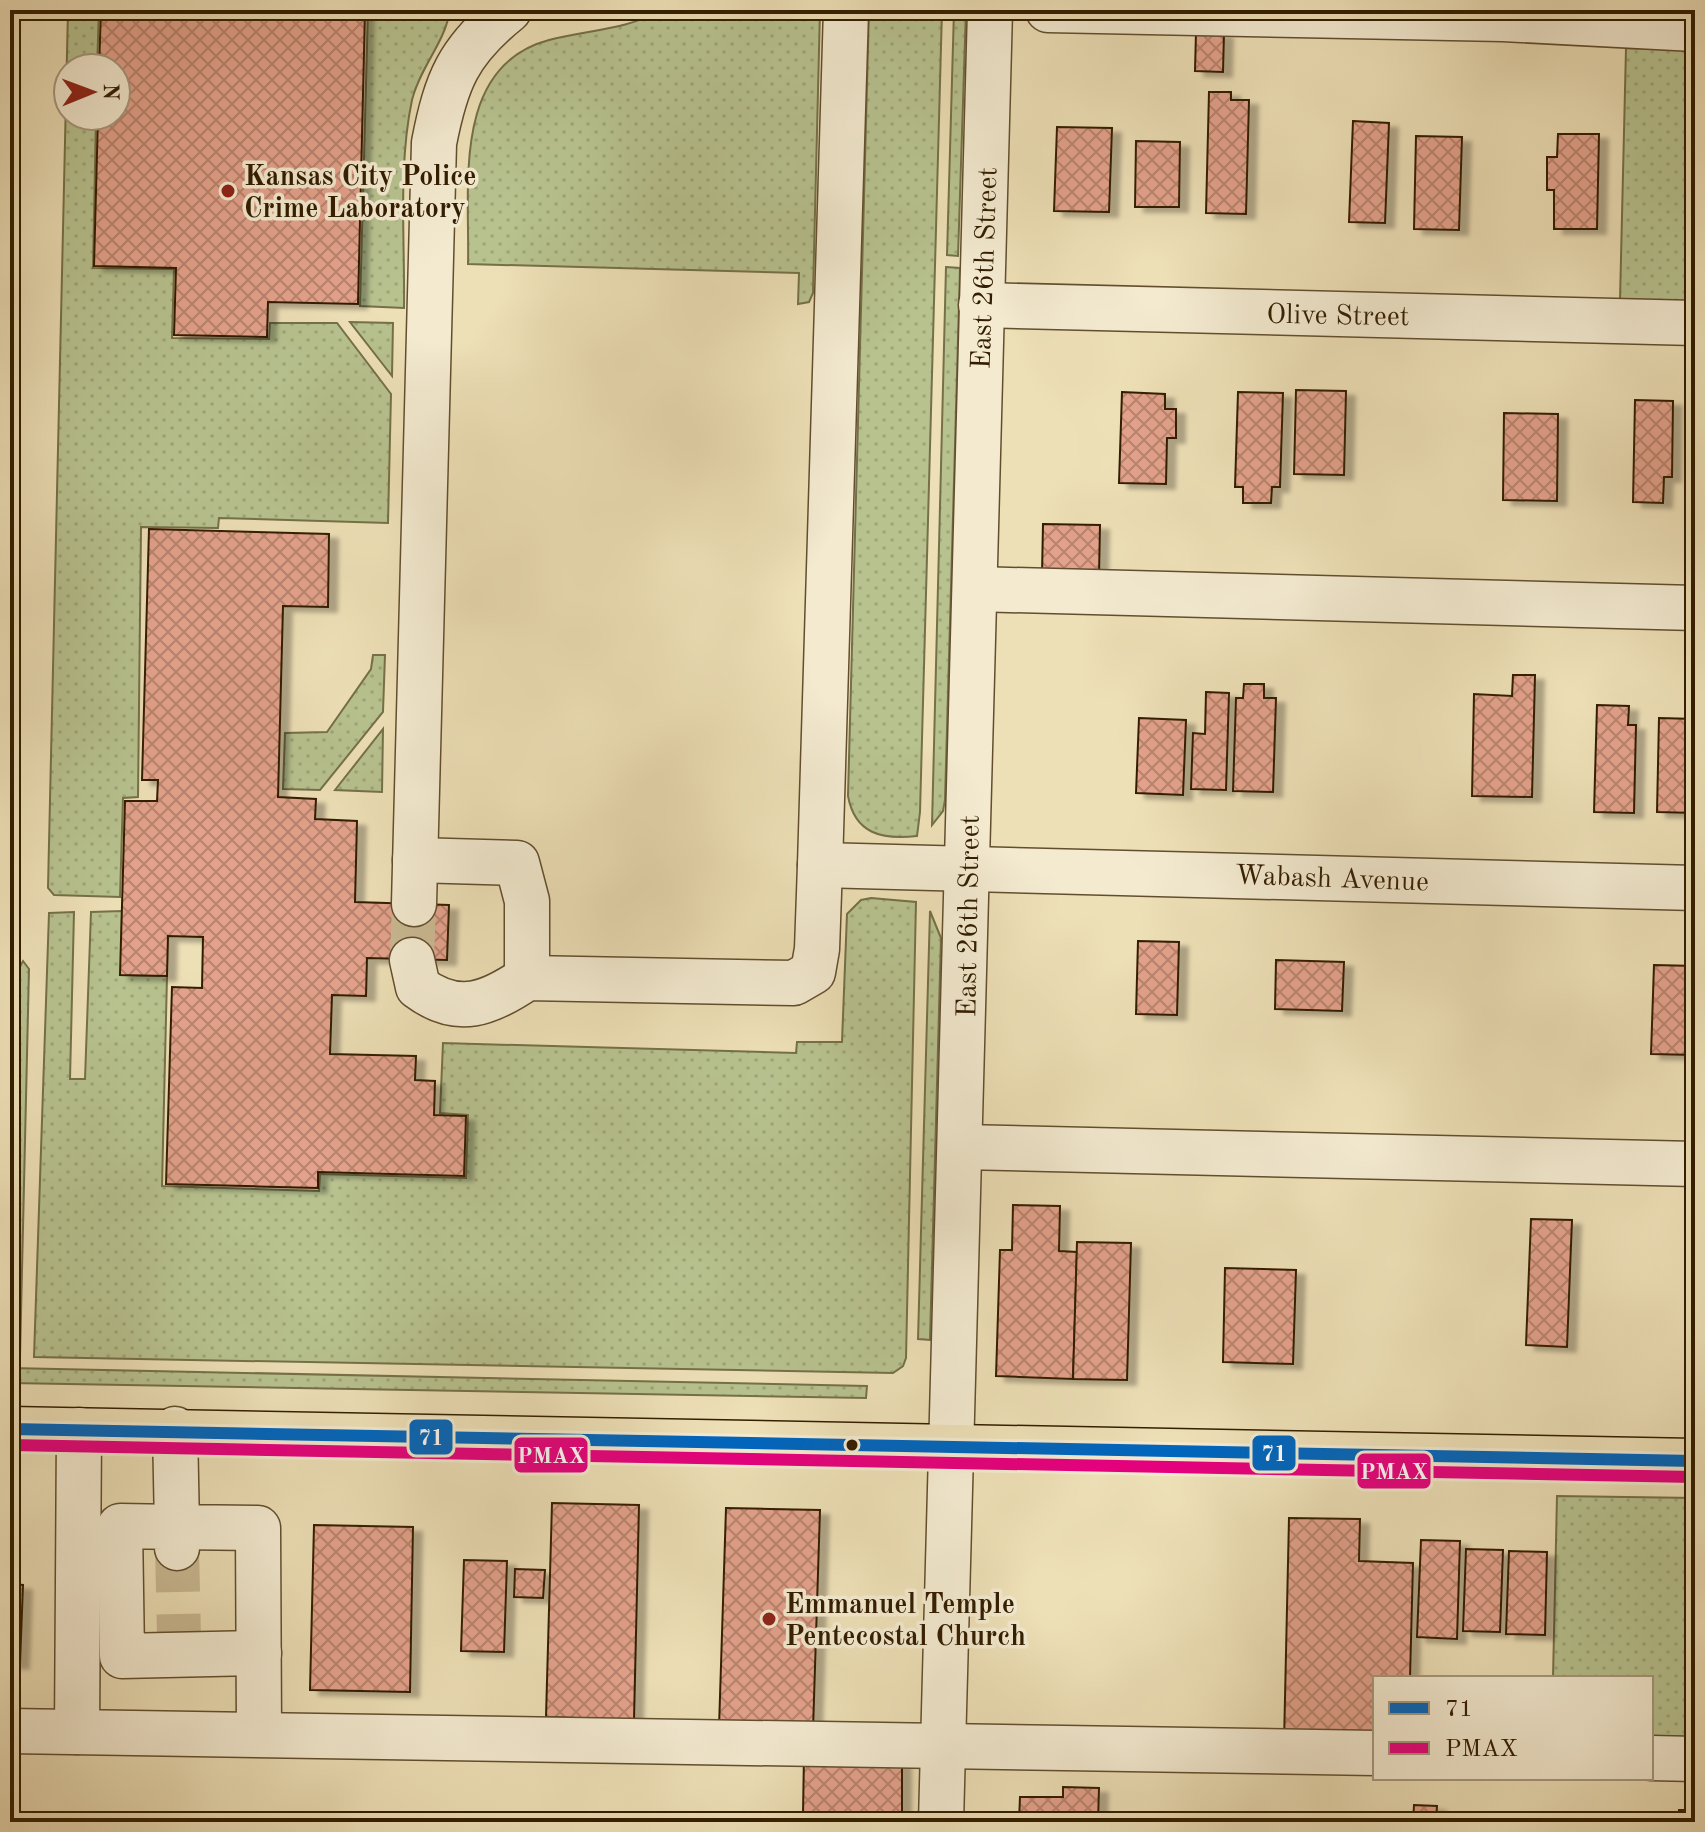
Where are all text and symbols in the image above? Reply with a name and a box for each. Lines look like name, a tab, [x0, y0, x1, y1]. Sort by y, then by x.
north arrow	[52, 52, 132, 132]
text: N	[99, 83, 121, 100]
place label: Kansas City Police Crime Laboratory	[244, 164, 477, 224]
street label: East 26th Street	[968, 166, 1004, 370]
marker: Kansas City Police Crime Laboratory	[219, 182, 237, 200]
street label: Olive Street	[1266, 302, 1410, 332]
street label: East 26th Street	[954, 815, 986, 1018]
street label: Wabash Avenue	[1235, 863, 1429, 897]
line badge: 71	[408, 1418, 454, 1456]
text: 71	[418, 1428, 444, 1450]
line badge: 71	[1251, 1434, 1297, 1472]
line badge: PMAX	[513, 1436, 589, 1474]
unlabelled marker	[844, 1437, 860, 1453]
text: 71	[1261, 1444, 1287, 1466]
text: PMAX	[517, 1446, 586, 1468]
line badge: PMAX	[1356, 1452, 1432, 1490]
text: PMAX	[1360, 1462, 1429, 1484]
place label: Emmanuel Temple Pentecostal Church	[785, 1592, 1026, 1652]
marker: Emmanuel Temple Pentecostal Church	[760, 1610, 778, 1628]
legend	[1373, 1676, 1653, 1780]
text: 71	[1445, 1698, 1473, 1722]
text: PMAX	[1445, 1738, 1518, 1762]

